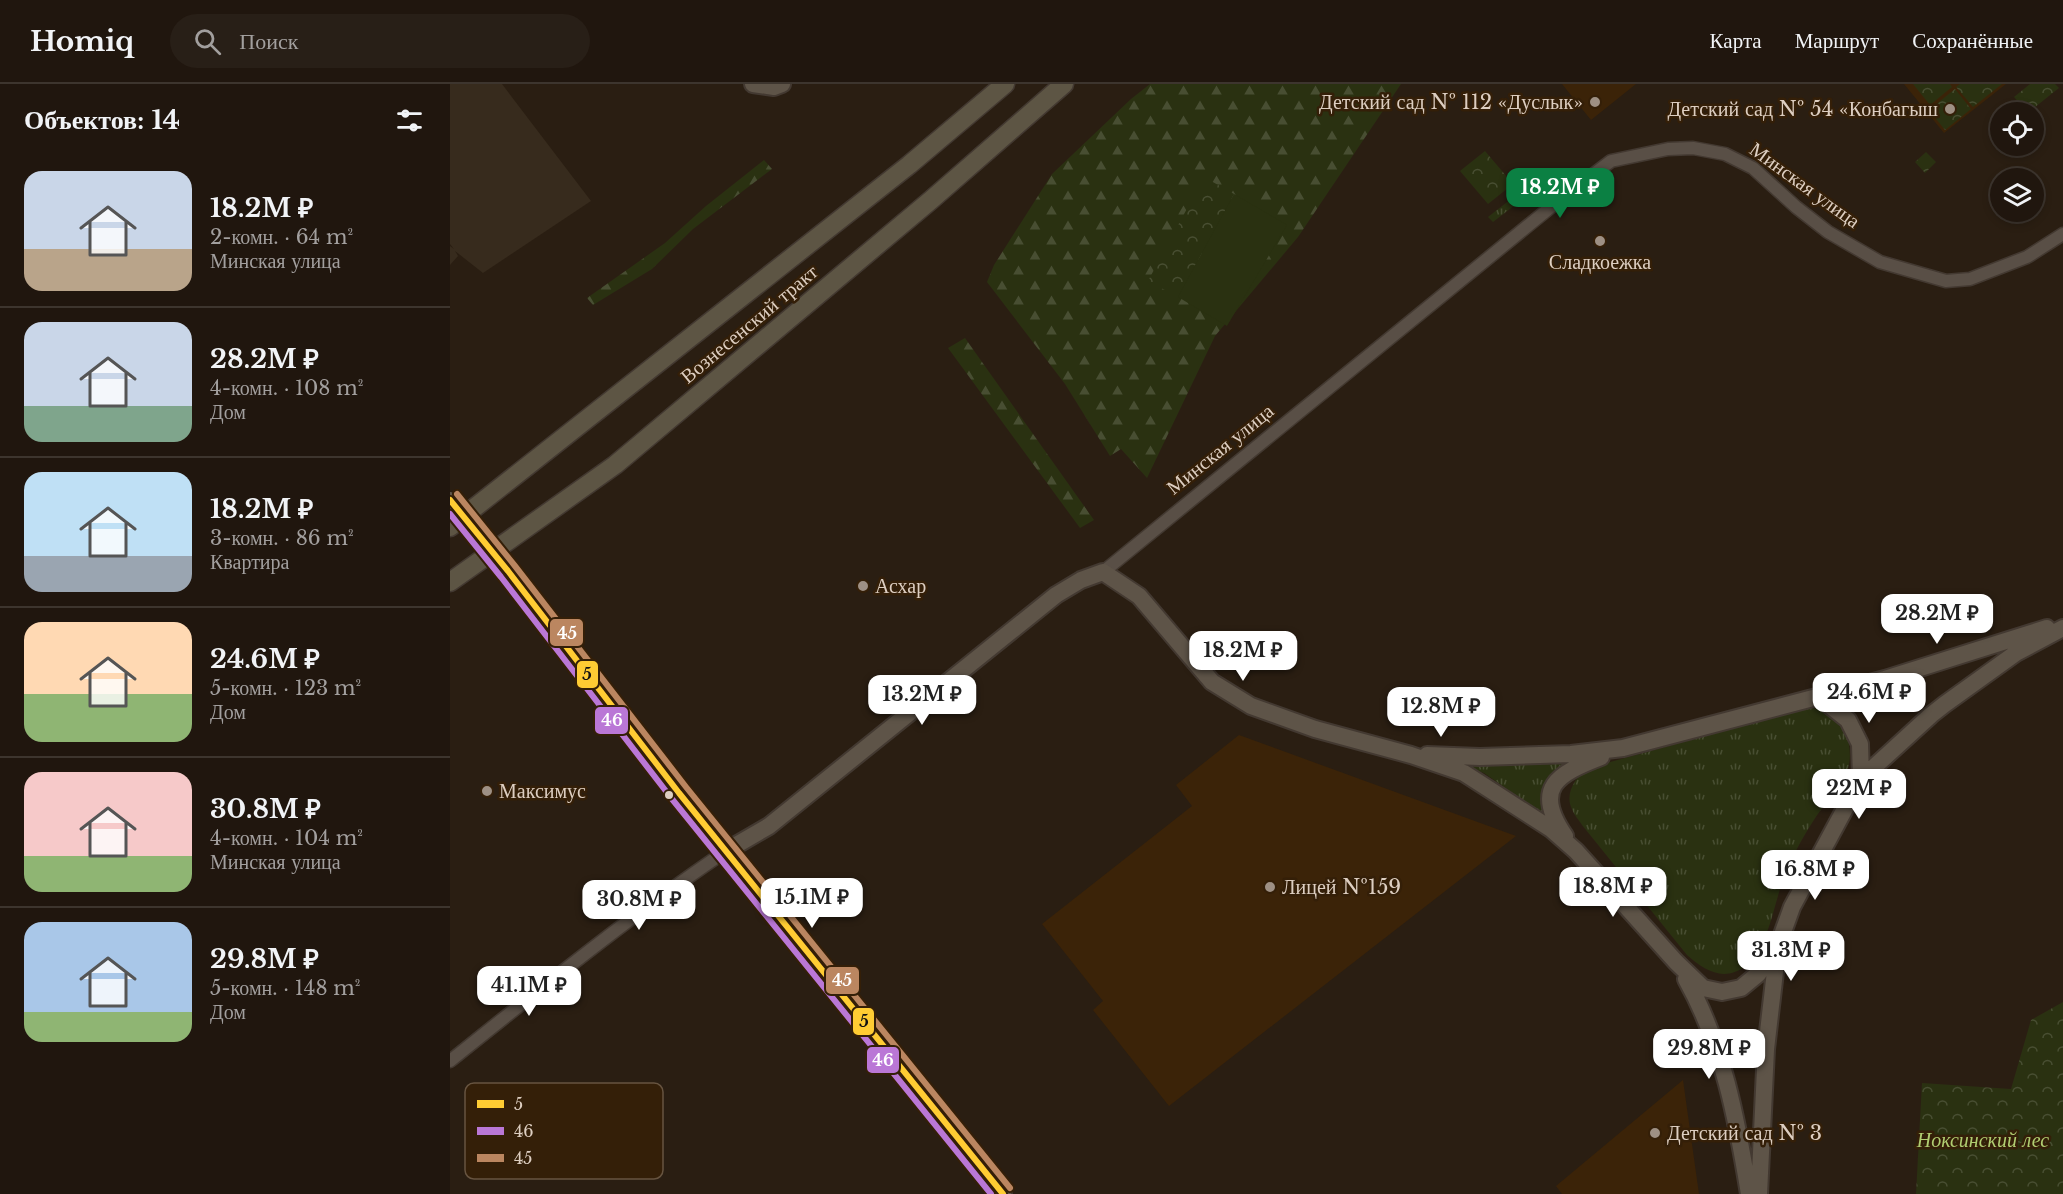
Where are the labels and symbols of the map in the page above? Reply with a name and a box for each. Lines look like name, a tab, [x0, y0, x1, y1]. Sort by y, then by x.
place label: Детский сад № 112 «Дуслык»	[1319, 90, 1583, 114]
marker: Детский сад № 112 «Дуслык»	[1588, 95, 1602, 109]
place label: Детский сад № 54 «Конбагыш	[1667, 97, 1939, 121]
marker: Детский сад № 54 «Конбагыш	[1943, 102, 1957, 116]
street label: Минская улица	[1745, 137, 1865, 233]
pin: 18.2M ₽	[1505, 168, 1615, 219]
marker: Сладкоежка	[1593, 234, 1607, 248]
place label: Сладкоежка	[1549, 250, 1651, 274]
street label: Вознесенский тракт	[675, 259, 823, 388]
street label: Минская улица	[1162, 398, 1278, 499]
place label: Асхар	[875, 574, 926, 598]
marker: Асхар	[856, 579, 870, 593]
pin: 28.2M ₽	[1882, 594, 1992, 645]
line badge: 45	[549, 618, 584, 647]
text: 45	[557, 623, 577, 643]
pin: 18.2M ₽	[1188, 631, 1298, 682]
line badge: 5	[576, 660, 599, 689]
text: 5	[582, 664, 592, 684]
pin: 24.6M ₽	[1814, 673, 1924, 724]
pin: 13.2M ₽	[867, 675, 977, 726]
pin: 12.8M ₽	[1386, 687, 1496, 738]
line badge: 46	[594, 706, 629, 735]
text: 46	[601, 710, 623, 730]
pin: 22M ₽	[1817, 769, 1901, 820]
place label: Максимус	[499, 779, 586, 803]
marker: Максимус	[480, 784, 494, 798]
unlabelled marker	[663, 789, 675, 801]
pin: 16.8M ₽	[1760, 850, 1870, 901]
pin: 18.8M ₽	[1558, 867, 1668, 918]
place label: Лицей №159	[1282, 875, 1401, 899]
pin: 15.1M ₽	[757, 878, 867, 929]
pin: 30.8M ₽	[584, 880, 694, 931]
marker: Лицей №159	[1263, 880, 1277, 894]
pin: 31.3M ₽	[1736, 931, 1846, 982]
pin: 41.1M ₽	[474, 966, 584, 1017]
line badge: 45	[825, 966, 860, 995]
text: 45	[832, 970, 852, 990]
line badge: 5	[852, 1007, 875, 1036]
text: 5	[859, 1011, 869, 1031]
pin: 29.8M ₽	[1654, 1029, 1764, 1080]
line badge: 46	[866, 1046, 900, 1074]
text: 46	[872, 1050, 894, 1070]
legend	[465, 1083, 663, 1179]
text: 5	[514, 1094, 523, 1114]
text: 46	[514, 1121, 534, 1141]
place label: Детский сад № 3	[1667, 1121, 1822, 1145]
marker: Детский сад № 3	[1648, 1126, 1662, 1140]
park label: Ноксинский лес	[1916, 1128, 2049, 1152]
text: 45	[514, 1148, 532, 1168]

